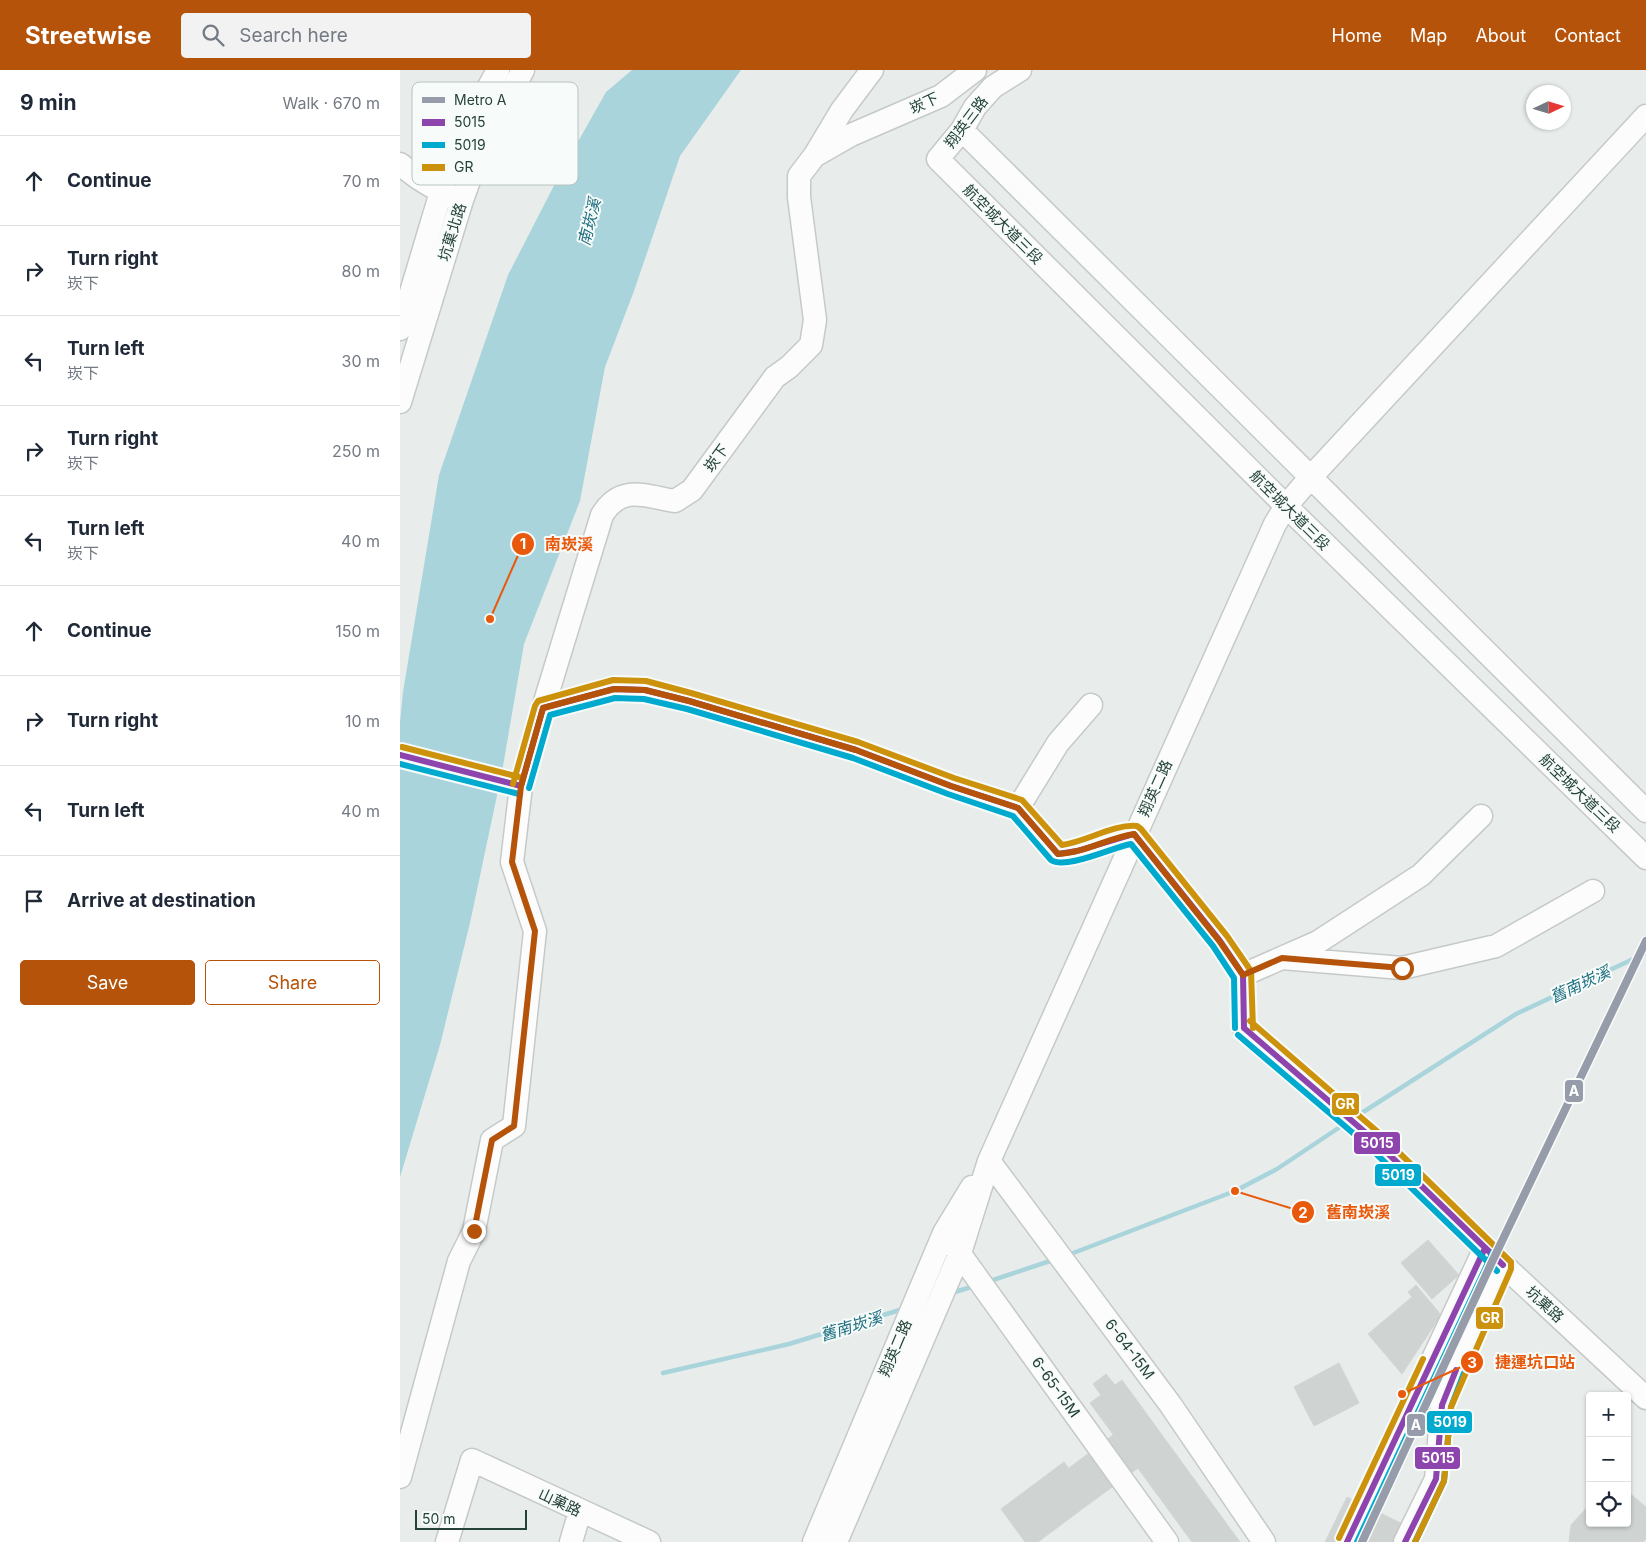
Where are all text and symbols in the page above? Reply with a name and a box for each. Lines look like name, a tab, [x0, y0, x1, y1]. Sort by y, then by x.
search box	[181, 13, 531, 58]
text: Streetwise	[25, 21, 151, 50]
icon: search	[199, 21, 227, 49]
text: Search here	[239, 24, 348, 47]
text: Home	[1332, 25, 1382, 46]
text: Map	[1410, 25, 1447, 46]
text: About	[1475, 25, 1526, 46]
text: Contact	[1554, 25, 1621, 46]
legend	[412, 82, 578, 185]
north arrow	[1526, 85, 1571, 130]
street label: 崁下	[906, 88, 942, 118]
text: 9 min	[20, 90, 77, 115]
text: Metro A	[454, 91, 507, 108]
street label: 翔英三路	[940, 92, 992, 152]
text: Walk · 670 m	[282, 93, 380, 113]
text: 5015	[454, 113, 486, 130]
text: 5019	[454, 136, 486, 153]
text: GR	[454, 158, 473, 175]
icon: ahead	[20, 167, 48, 195]
text: Continue	[67, 169, 152, 192]
text: 70 m	[343, 171, 380, 191]
street label: 航空城大道三段	[959, 180, 1047, 268]
water label: 南崁溪	[573, 194, 605, 248]
street label: 坑菓北路	[434, 201, 470, 263]
text: Turn right	[67, 247, 158, 270]
icon: right	[20, 257, 48, 285]
text: 80 m	[341, 261, 380, 281]
text: 崁下	[67, 273, 99, 293]
text: Turn left	[67, 337, 145, 360]
icon: left	[20, 347, 48, 375]
text: 30 m	[342, 351, 380, 371]
text: 崁下	[67, 363, 99, 383]
text: Turn right	[67, 427, 158, 450]
icon: right	[20, 437, 48, 465]
street label: 崁下	[699, 440, 733, 476]
text: 250 m	[332, 441, 380, 461]
text: 崁下	[67, 453, 99, 473]
street label: 航空城大道三段	[1246, 466, 1334, 554]
text: Turn left	[67, 517, 145, 540]
icon: left	[20, 527, 48, 555]
callout: 南崁溪	[510, 528, 603, 559]
text: 40 m	[341, 531, 380, 551]
text: 1	[520, 534, 526, 553]
text: 南崁溪	[545, 534, 593, 554]
text: 崁下	[67, 543, 99, 563]
icon: ahead	[20, 617, 48, 645]
text: Continue	[67, 619, 152, 642]
text: 150 m	[335, 621, 380, 641]
icon: right	[20, 707, 48, 735]
text: Turn right	[67, 709, 158, 732]
text: 10 m	[345, 711, 380, 731]
street label: 航空城大道三段	[1536, 750, 1624, 836]
street label: 翔英二路	[1134, 757, 1176, 819]
icon: left	[20, 797, 48, 825]
text: Turn left	[67, 799, 145, 822]
text: 40 m	[341, 801, 380, 821]
icon: arrive	[20, 887, 48, 915]
text: Arrive at destination	[67, 889, 256, 912]
route start	[1391, 957, 1414, 980]
button: Save	[20, 960, 195, 1005]
button: Share	[205, 960, 380, 1005]
water label: 舊南崁溪	[1547, 961, 1615, 1007]
line badge: A	[1564, 1079, 1584, 1103]
text: A	[1569, 1082, 1580, 1099]
line badge: GR	[1331, 1092, 1360, 1116]
text: GR	[1335, 1095, 1355, 1112]
line badge: 5015	[1353, 1131, 1401, 1155]
text: 5015	[1360, 1134, 1394, 1151]
line badge: 5019	[1374, 1163, 1422, 1187]
text: 5019	[1381, 1166, 1415, 1183]
callout: 舊南崁溪	[1291, 1197, 1400, 1228]
text: 舊南崁溪	[1326, 1202, 1390, 1222]
text: 2	[1298, 1203, 1308, 1222]
route end	[463, 1220, 486, 1243]
street label: 坑菓路	[1522, 1282, 1568, 1326]
water label: 舊南崁溪	[817, 1306, 886, 1345]
line badge: GR	[1475, 1306, 1504, 1330]
text: GR	[1480, 1309, 1500, 1326]
street label: 6-64-15M	[1101, 1315, 1159, 1383]
street label: 翔英二路	[875, 1317, 915, 1379]
callout: 捷運坑口站	[1460, 1347, 1585, 1378]
text: 捷運坑口站	[1495, 1352, 1575, 1372]
street label: 6-65-15M	[1028, 1353, 1084, 1421]
text: 3	[1467, 1353, 1477, 1372]
map controls	[1586, 1392, 1631, 1527]
button: +	[1586, 1392, 1631, 1437]
line badge: 5019	[1426, 1410, 1473, 1434]
line badge: A	[1406, 1413, 1426, 1437]
text: 5019	[1433, 1413, 1467, 1430]
text: A	[1411, 1416, 1422, 1433]
button: −	[1586, 1437, 1631, 1482]
line badge: 5015	[1414, 1446, 1461, 1470]
text: 5015	[1421, 1449, 1455, 1466]
button: locate	[1586, 1482, 1631, 1527]
street label: 山菓路	[536, 1484, 584, 1520]
scale bar	[415, 1507, 528, 1530]
text: 50 m	[422, 1510, 456, 1527]

